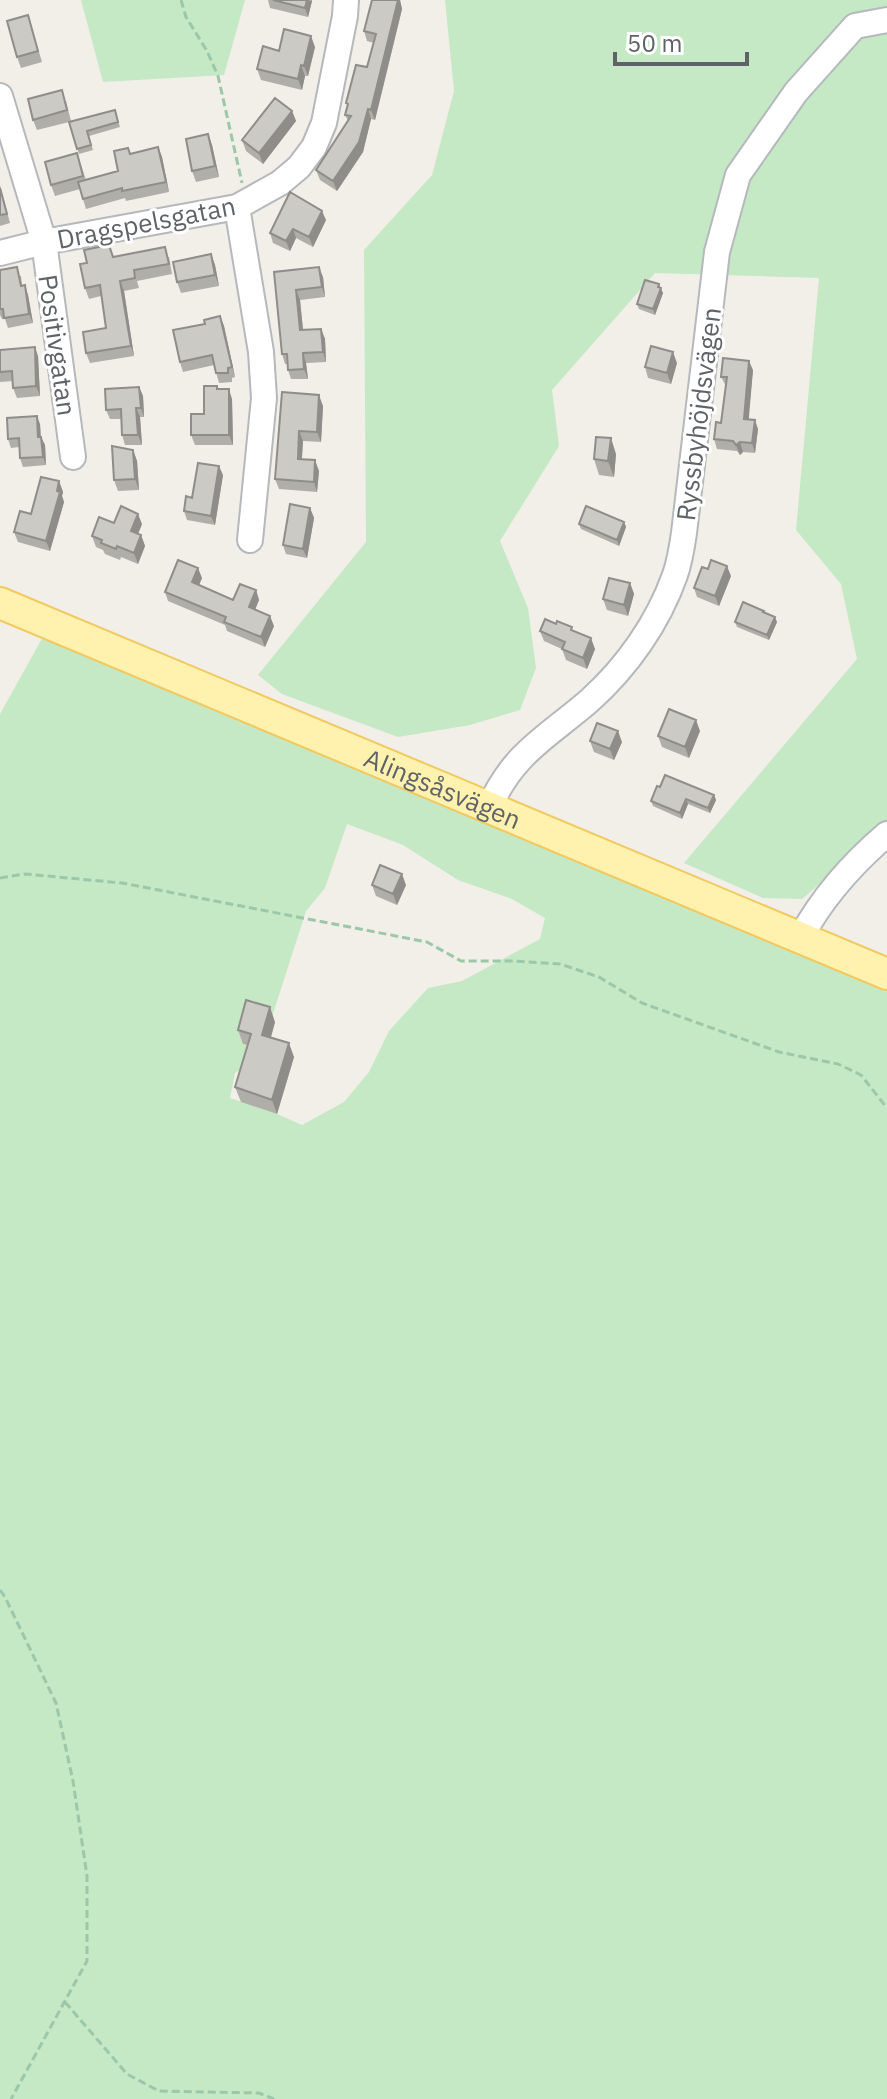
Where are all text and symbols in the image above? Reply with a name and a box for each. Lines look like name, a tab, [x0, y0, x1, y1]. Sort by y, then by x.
scale bar	[615, 16, 747, 66]
text: 50 m	[627, 27, 682, 59]
street label: Dragspelsgatan	[54, 188, 238, 256]
street label: Positivgatan	[31, 272, 85, 418]
street label: Ryssbyhöjdsvägen	[668, 305, 728, 523]
street label: Alingsåsvägen	[359, 740, 526, 836]

